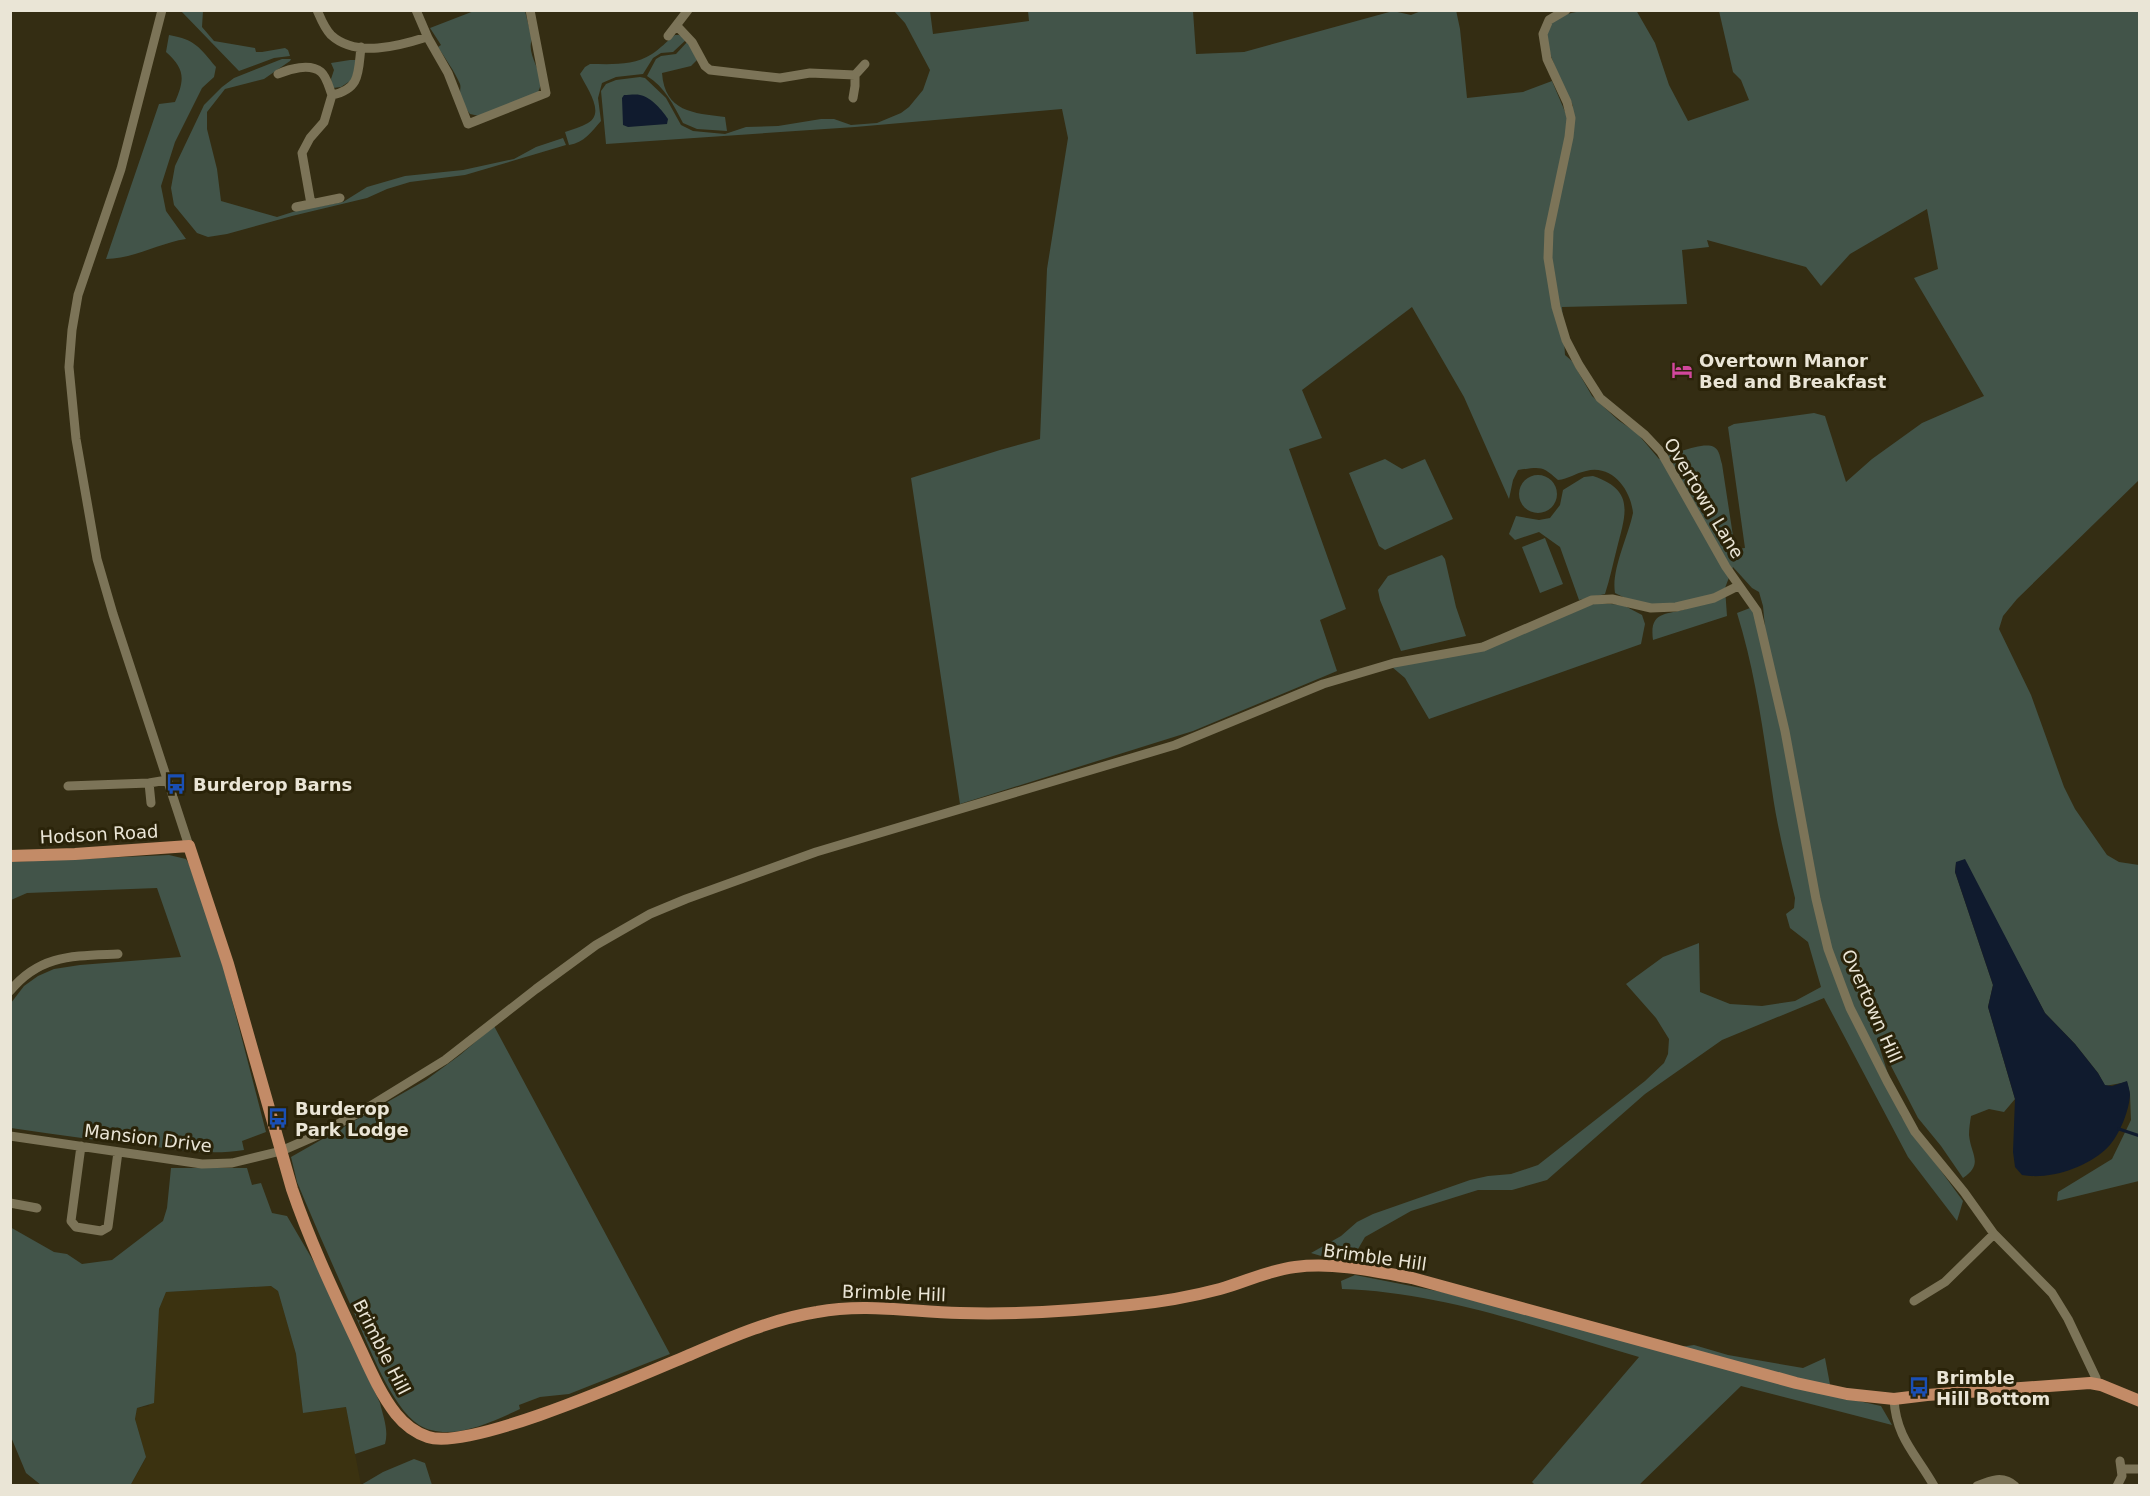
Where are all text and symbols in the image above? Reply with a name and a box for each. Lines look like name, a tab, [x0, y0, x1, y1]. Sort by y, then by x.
place label: Overtown Manor Bed and Breakfast	[1699, 350, 1887, 392]
hotel icon: Overtown Manor Bed and Breakfast	[1670, 358, 1694, 382]
street label: Overtown Lane	[1660, 434, 1748, 562]
bus stop icon: Burderop Barns	[164, 772, 188, 796]
place label: Burderop Barns	[193, 774, 352, 795]
street label: Hodson Road	[39, 820, 159, 848]
street label: Overtown Hill	[1838, 946, 1906, 1066]
place label: Burderop Park Lodge	[295, 1098, 409, 1140]
bus stop icon: Burderop Park Lodge	[266, 1106, 290, 1130]
street label: Mansion Drive	[83, 1120, 213, 1156]
street label: Brimble Hill	[1322, 1239, 1428, 1275]
street label: Brimble Hill	[842, 1281, 946, 1305]
street label: Brimble Hill	[349, 1296, 415, 1398]
place label: Brimble Hill Bottom	[1936, 1367, 2050, 1409]
bus stop icon: Brimble Hill Bottom	[1907, 1375, 1931, 1399]

